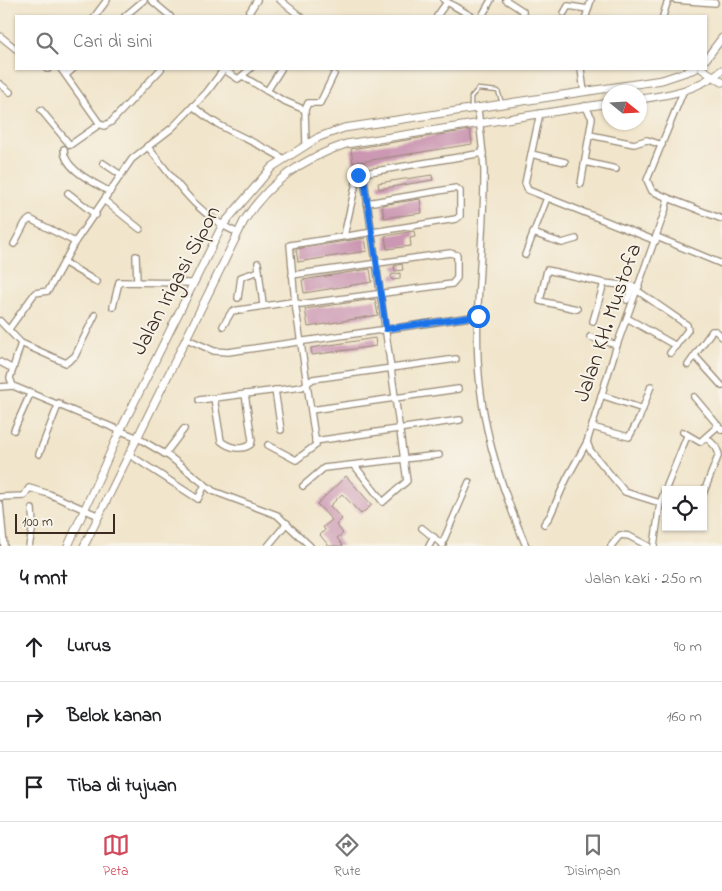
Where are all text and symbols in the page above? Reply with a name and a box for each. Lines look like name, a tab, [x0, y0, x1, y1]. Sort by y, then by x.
search box	[15, 15, 707, 70]
icon: search	[33, 29, 61, 57]
text: Cari di sini	[73, 29, 152, 56]
north arrow	[602, 85, 647, 130]
route end	[347, 164, 370, 187]
street label: Jalan Irigasi Sipon	[124, 201, 231, 362]
street label: Jalan KH. Mustofa	[567, 239, 651, 407]
route start	[467, 305, 490, 328]
map controls	[662, 486, 707, 531]
button: locate	[662, 486, 707, 531]
scale bar	[15, 511, 115, 534]
text: 100 m	[22, 512, 53, 533]
text: 4 mnt	[20, 564, 68, 594]
text: Jalan kaki · 250 m	[585, 567, 702, 591]
icon: ahead	[20, 633, 48, 661]
text: Lurus	[67, 633, 111, 660]
text: 90 m	[674, 635, 702, 659]
icon: right	[20, 703, 48, 731]
text: Belok kanan	[67, 703, 161, 730]
text: 160 m	[667, 705, 702, 729]
icon: arrive	[20, 773, 48, 801]
text: Tiba di tujuan	[67, 773, 177, 800]
tab: Peta	[102, 831, 130, 882]
tab: Rute	[333, 831, 361, 882]
tab: Disimpan	[565, 831, 620, 882]

